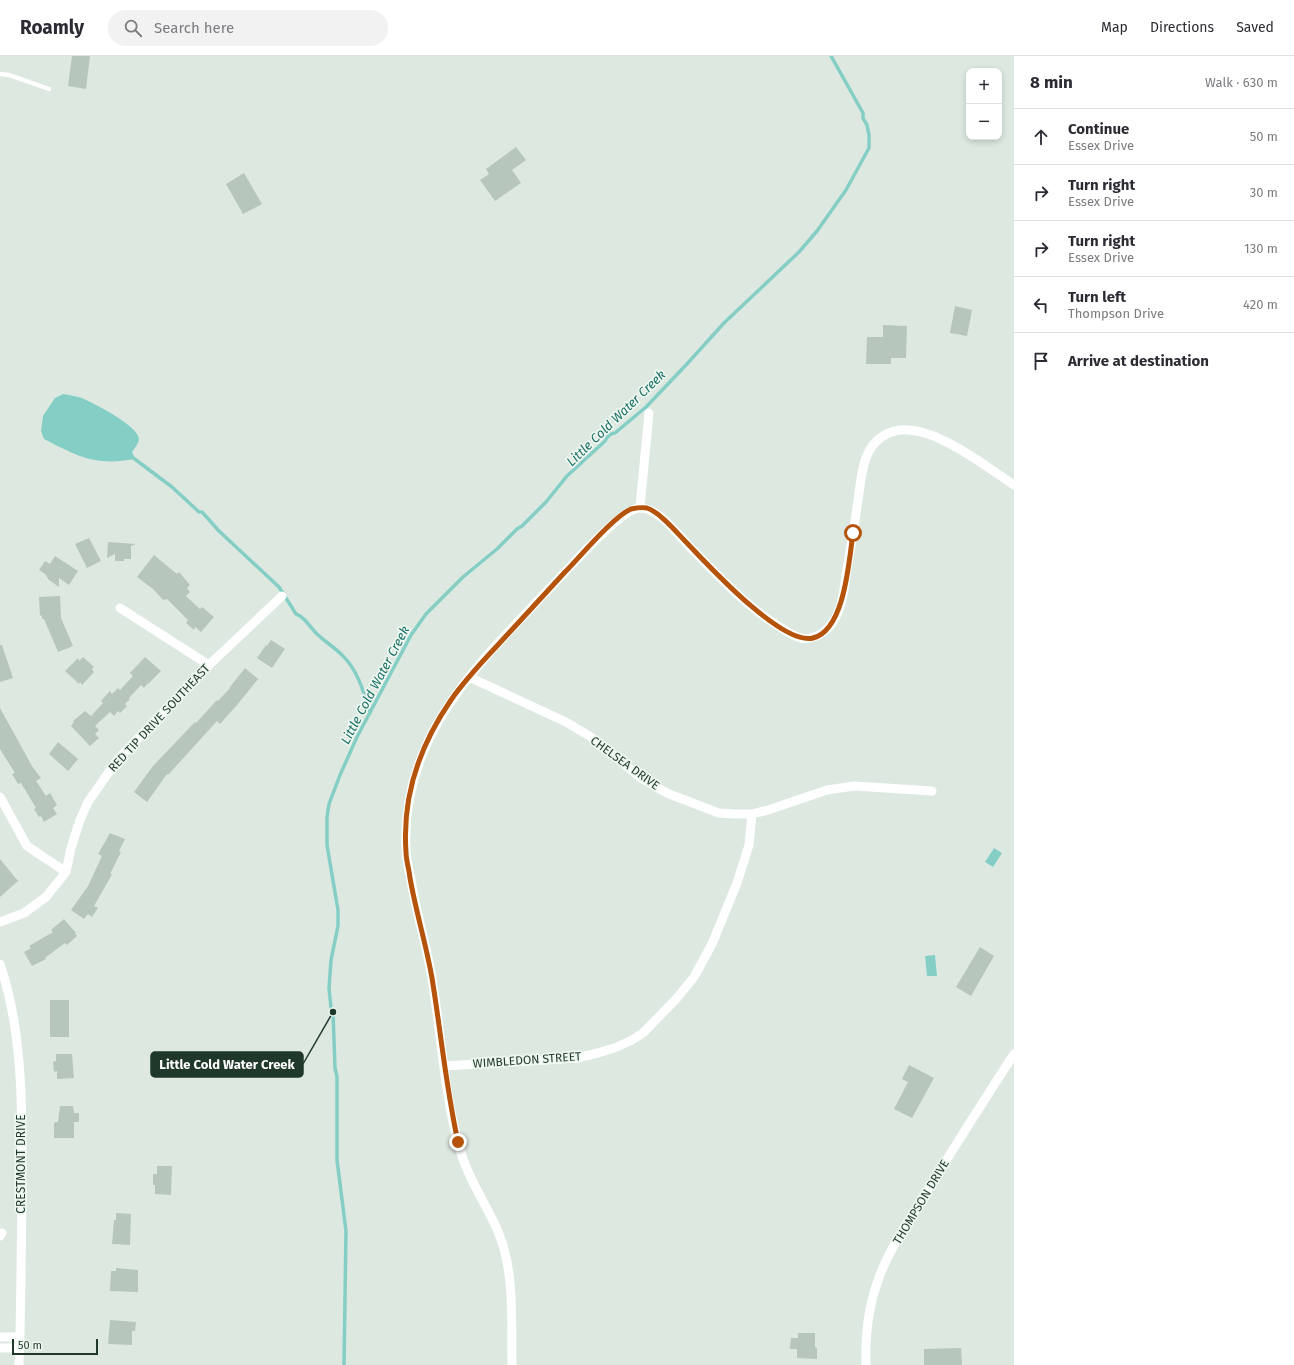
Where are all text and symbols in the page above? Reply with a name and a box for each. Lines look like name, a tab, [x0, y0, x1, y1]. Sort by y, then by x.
search box	[108, 10, 388, 46]
text: Roamly	[20, 16, 84, 39]
icon: search	[122, 17, 144, 39]
text: Search here	[154, 19, 234, 37]
text: Map	[1101, 19, 1128, 36]
text: Directions	[1150, 19, 1214, 36]
text: Saved	[1236, 19, 1274, 36]
map controls	[966, 68, 1002, 140]
button: +	[966, 68, 1002, 104]
text: 8 min	[1030, 72, 1073, 93]
text: Walk · 630 m	[1205, 75, 1278, 90]
button: −	[966, 104, 1002, 140]
text: Continue	[1068, 120, 1129, 138]
icon: ahead	[1030, 126, 1052, 148]
text: 50 m	[1250, 129, 1278, 144]
text: Essex Drive	[1068, 138, 1134, 153]
text: Turn right	[1068, 176, 1135, 194]
icon: right	[1030, 182, 1052, 204]
text: 30 m	[1250, 185, 1278, 200]
text: Essex Drive	[1068, 194, 1134, 209]
text: Turn right	[1068, 232, 1135, 250]
icon: right	[1030, 238, 1052, 260]
text: 130 m	[1244, 241, 1278, 256]
text: Essex Drive	[1068, 250, 1134, 265]
text: Turn left	[1068, 288, 1126, 306]
icon: left	[1030, 294, 1052, 316]
text: 420 m	[1243, 297, 1278, 312]
text: Thompson Drive	[1068, 306, 1164, 321]
icon: arrive	[1030, 350, 1052, 372]
text: Arrive at destination	[1068, 352, 1209, 370]
water label: Little Cold Water Creek	[564, 367, 668, 469]
route start	[844, 524, 862, 542]
water label: Little Cold Water Creek	[338, 623, 412, 747]
street label: RED TIP DRIVE SOUTHEAST	[105, 661, 213, 775]
street label: CHELSEA DRIVE	[588, 733, 662, 793]
street label: WIMBLEDON STREET	[472, 1049, 582, 1071]
callout: Little Cold Water Creek	[151, 1052, 303, 1077]
text: Little Cold Water Creek	[159, 1057, 296, 1072]
street label: CRESTMONT DRIVE	[14, 1114, 28, 1214]
route end	[449, 1133, 467, 1151]
street label: THOMPSON DRIVE	[890, 1157, 952, 1247]
scale bar	[12, 1337, 98, 1356]
text: 50 m	[18, 1339, 42, 1352]

